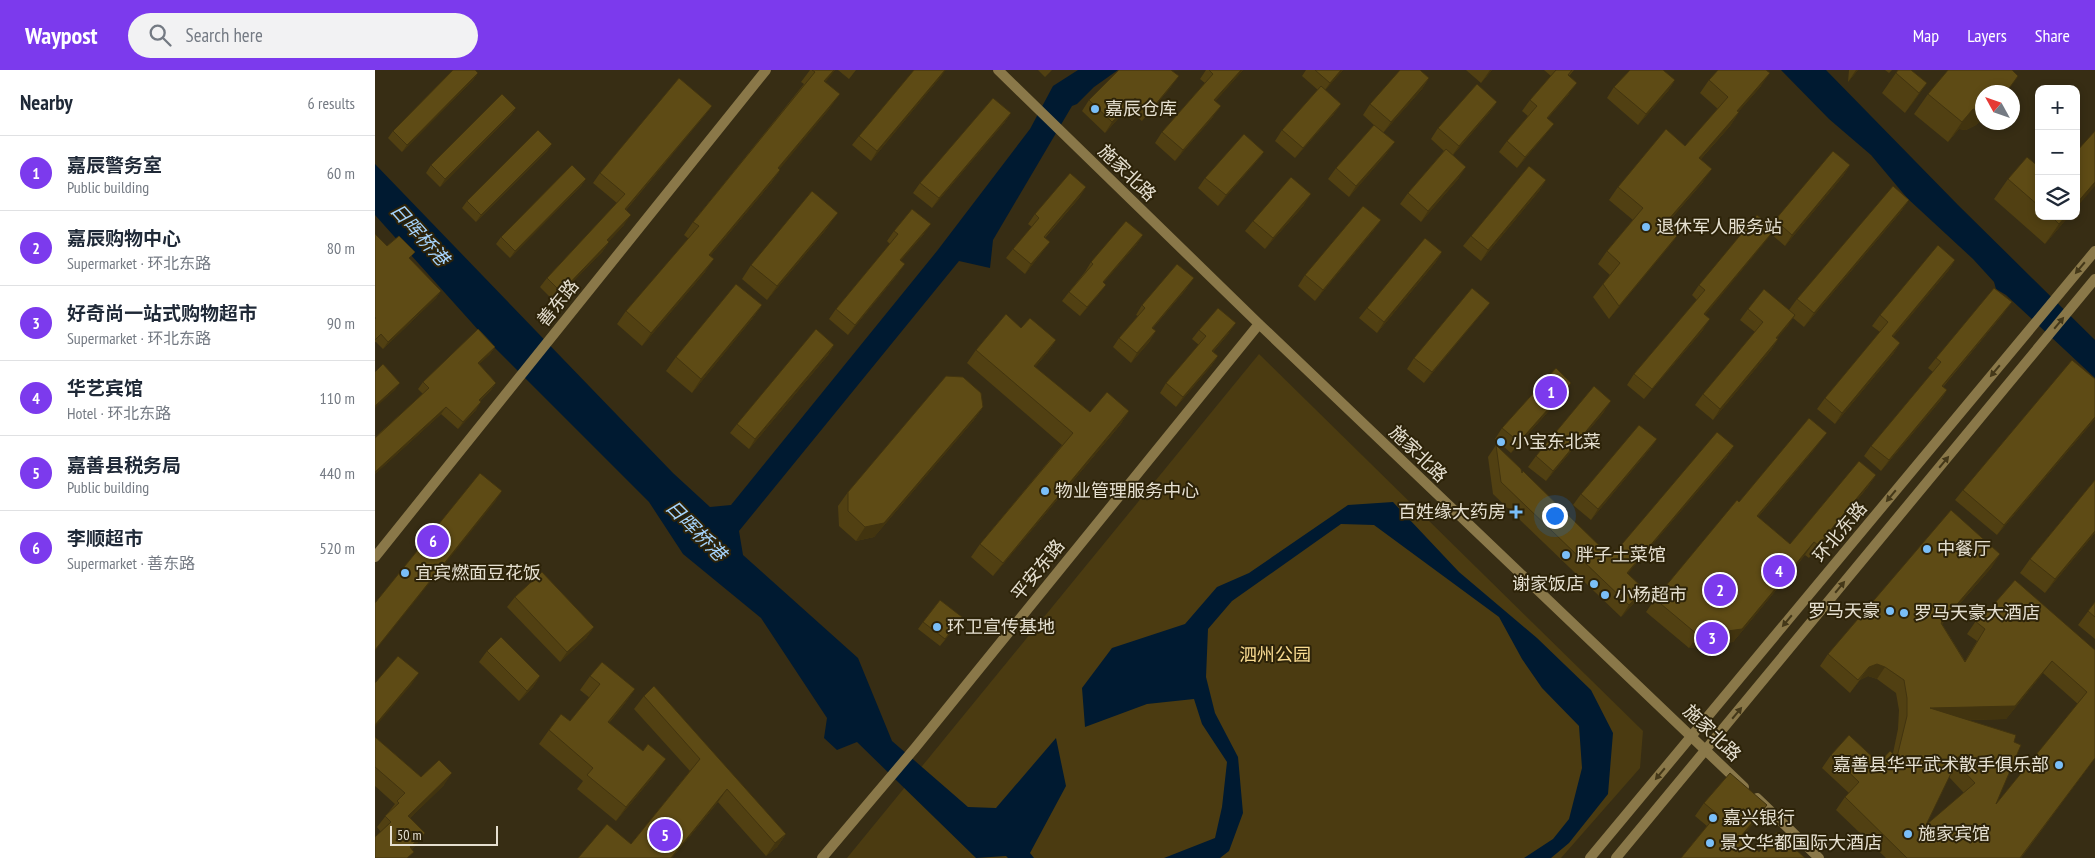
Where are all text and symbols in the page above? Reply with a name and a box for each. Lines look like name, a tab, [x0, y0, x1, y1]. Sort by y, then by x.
search box	[128, 13, 478, 58]
text: Waypost	[25, 20, 98, 51]
icon: search	[146, 21, 174, 49]
text: Search here	[186, 23, 263, 47]
text: Map	[1913, 24, 1939, 47]
text: Layers	[1967, 24, 2007, 47]
text: Share	[2035, 24, 2070, 47]
north arrow	[1975, 85, 2020, 130]
map controls	[2035, 85, 2080, 220]
button: +	[2035, 85, 2080, 130]
text: Nearby	[20, 89, 73, 116]
text: 6 results	[308, 93, 355, 113]
place label: 嘉辰仓库	[1105, 97, 1177, 120]
marker: 嘉辰仓库	[1089, 103, 1101, 115]
button: −	[2035, 130, 2080, 175]
street label: 施家北路	[1093, 139, 1161, 206]
text: 嘉辰警务室	[67, 153, 162, 177]
text: 1	[32, 163, 40, 183]
text: 60 m	[327, 163, 355, 183]
button: layers	[2035, 175, 2080, 220]
text: Public building	[67, 177, 149, 197]
water label: 日晖桥港	[386, 198, 456, 272]
place label: 退休军人服务站	[1656, 215, 1782, 238]
marker: 退休军人服务站	[1640, 221, 1652, 233]
text: 嘉辰购物中心	[67, 226, 181, 250]
text: 2	[32, 238, 40, 258]
text: 80 m	[327, 238, 355, 258]
text: Supermarket · 环北东路	[67, 253, 211, 273]
one-way arrow	[2075, 261, 2086, 274]
street label: 善东路	[532, 274, 584, 331]
text: 好奇尚一站式购物超市	[67, 301, 257, 325]
text: 3	[32, 313, 40, 333]
text: 90 m	[327, 313, 355, 333]
one-way arrow	[2053, 316, 2064, 329]
text: Supermarket · 环北东路	[67, 328, 211, 348]
one-way arrow	[1989, 365, 2000, 378]
pin: 1	[1535, 373, 1567, 411]
text: 华艺宾馆	[67, 376, 143, 400]
text: 4	[32, 388, 40, 408]
text: 110 m	[320, 388, 355, 408]
text: Hotel · 环北东路	[67, 403, 171, 423]
street label: 施家北路	[1384, 420, 1452, 487]
place label: 小宝东北菜	[1511, 430, 1601, 453]
marker: 小宝东北菜	[1495, 436, 1507, 448]
text: 嘉善县税务局	[67, 453, 181, 477]
one-way arrow	[1938, 456, 1949, 469]
text: 5	[32, 463, 40, 483]
text: 440 m	[320, 463, 355, 483]
text: Public building	[67, 477, 149, 497]
place label: 物业管理服务中心	[1055, 479, 1199, 502]
marker: 物业管理服务中心	[1039, 485, 1051, 497]
one-way arrow	[1885, 490, 1897, 502]
water label: 日晖桥港	[661, 495, 733, 567]
street label: 环北东路	[1808, 497, 1872, 567]
place label: 百姓缘大药房	[1398, 500, 1506, 523]
your location	[1542, 503, 1568, 529]
marker: 百姓缘大药房	[1510, 506, 1522, 518]
pin: 6	[417, 522, 449, 560]
text: 李顺超市	[67, 526, 143, 550]
street label: 平安东路	[1006, 534, 1069, 605]
place label: 中餐厅	[1937, 537, 1991, 560]
text: 6	[32, 538, 40, 558]
text: 520 m	[320, 538, 355, 558]
place label: 胖子土菜馆	[1576, 543, 1666, 566]
marker: 中餐厅	[1921, 543, 1933, 555]
marker: 胖子土菜馆	[1560, 549, 1572, 561]
pin: 4	[1763, 552, 1795, 590]
text: Supermarket · 善东路	[67, 553, 195, 573]
place label: 宜宾燃面豆花饭	[415, 561, 541, 584]
marker: 宜宾燃面豆花饭	[399, 567, 411, 579]
pin: 2	[1704, 571, 1736, 609]
place label: 谢家饭店	[1512, 572, 1584, 595]
marker: 谢家饭店	[1588, 578, 1600, 590]
one-way arrow	[1835, 581, 1846, 594]
place label: 小杨超市	[1615, 583, 1687, 606]
marker: 小杨超市	[1599, 589, 1611, 601]
place label: 罗马天豪	[1808, 599, 1880, 622]
place label: 罗马天豪大酒店	[1914, 601, 2040, 624]
marker: 罗马天豪	[1884, 605, 1896, 617]
marker: 罗马天豪大酒店	[1898, 607, 1910, 619]
place label: 环卫宣传基地	[947, 615, 1055, 638]
one-way arrow	[1782, 615, 1793, 628]
pin: 3	[1696, 619, 1728, 657]
marker: 环卫宣传基地	[931, 621, 943, 633]
park label: 泗州公园	[1239, 643, 1311, 666]
street label: 施家北路	[1678, 699, 1746, 766]
one-way arrow	[1731, 706, 1742, 719]
place label: 嘉善县华平武术散手俱乐部	[1833, 753, 2049, 776]
marker: 嘉善县华平武术散手俱乐部	[2053, 759, 2065, 771]
one-way arrow	[1655, 767, 1666, 780]
place label: 嘉兴银行	[1723, 806, 1795, 829]
marker: 嘉兴银行	[1707, 812, 1719, 824]
pin: 5	[649, 816, 681, 854]
place label: 施家宾馆	[1918, 822, 1990, 845]
scale bar	[390, 823, 497, 846]
text: 50 m	[397, 826, 422, 844]
marker: 施家宾馆	[1902, 828, 1914, 840]
place label: 景文华都国际大酒店	[1720, 831, 1882, 854]
marker: 景文华都国际大酒店	[1704, 837, 1716, 849]

